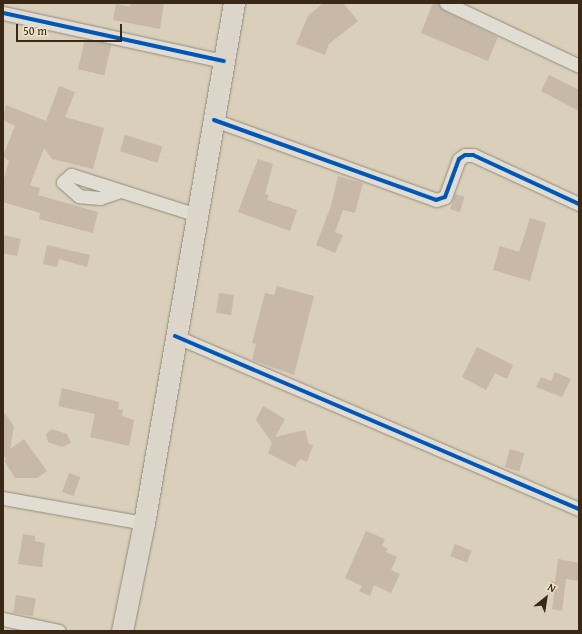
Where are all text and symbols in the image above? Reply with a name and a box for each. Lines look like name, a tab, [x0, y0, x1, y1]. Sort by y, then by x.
scale bar	[18, 16, 124, 42]
text: 50 m	[23, 22, 47, 39]
north arrow	[526, 578, 566, 618]
text: N	[545, 579, 559, 596]

